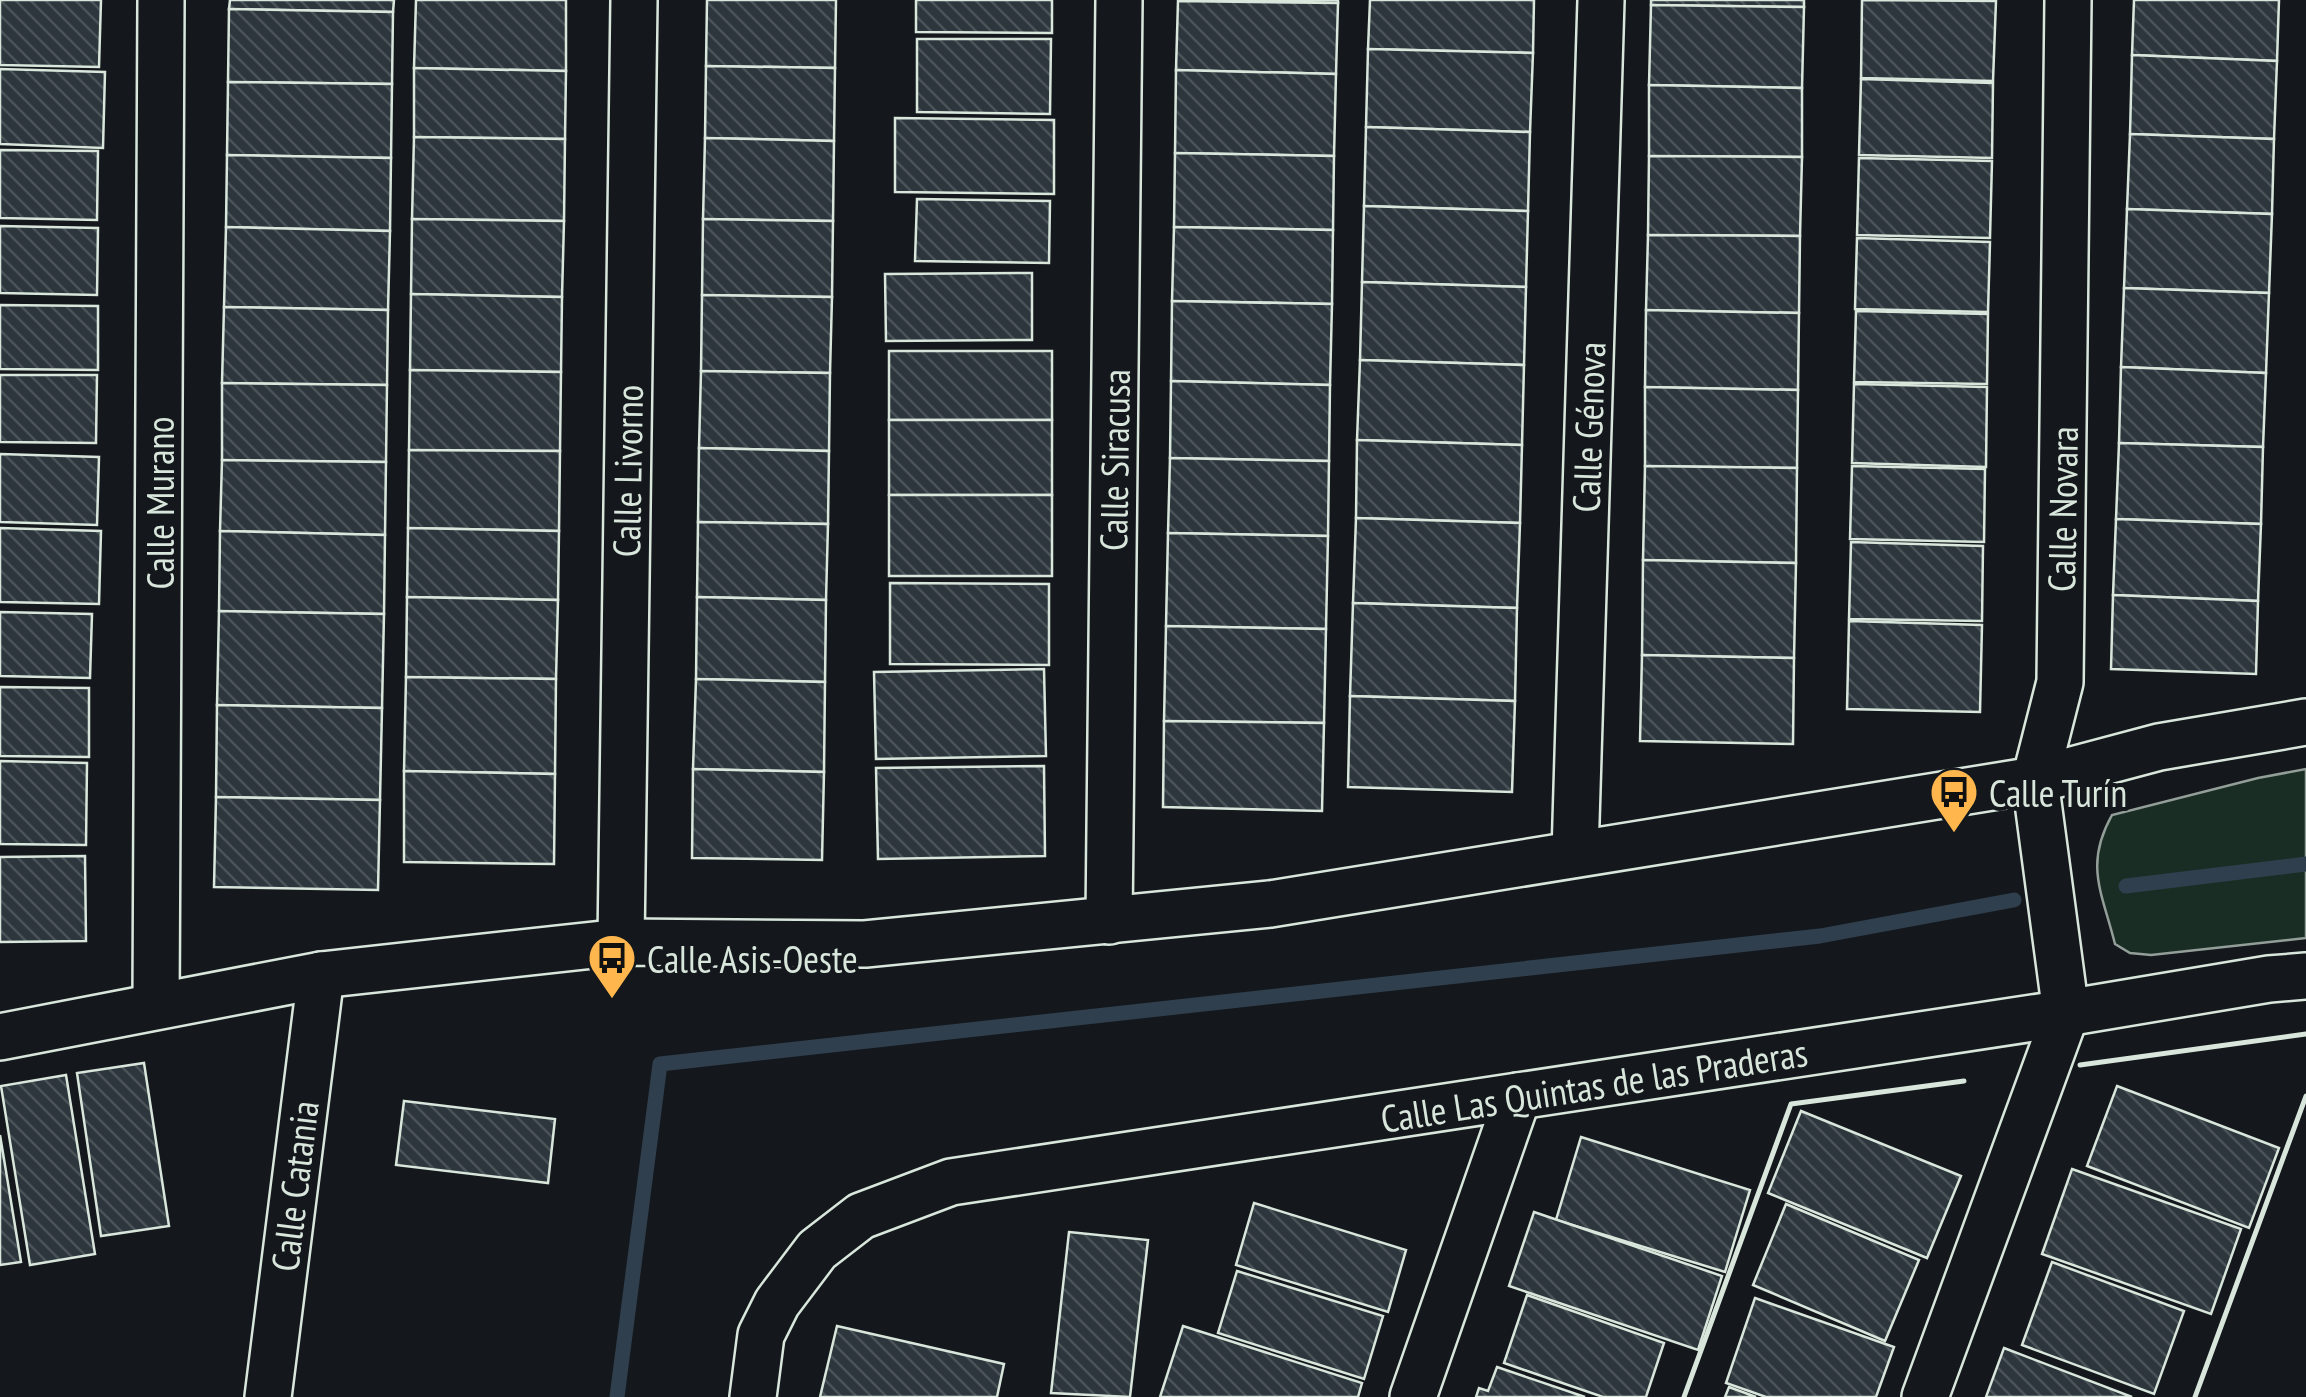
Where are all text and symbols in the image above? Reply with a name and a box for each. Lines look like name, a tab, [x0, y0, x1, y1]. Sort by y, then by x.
street label: Calle Génova	[1561, 341, 1615, 513]
street label: Calle Siracusa	[1088, 369, 1140, 551]
street label: Calle Livorno	[601, 384, 653, 558]
street label: Calle Murano	[135, 417, 184, 589]
street label: Calle Novara	[2036, 426, 2088, 592]
bus stop icon: Calle Turín	[1928, 766, 1980, 834]
place label: Calle Turín	[1989, 768, 2127, 817]
bus stop icon: Calle Asis-Oeste	[586, 932, 638, 1000]
place label: Calle Asis-Oeste	[647, 934, 858, 983]
street label: Calle Las Quintas de las Praderas	[1377, 1027, 1811, 1143]
street label: Calle Catania	[259, 1098, 329, 1274]

